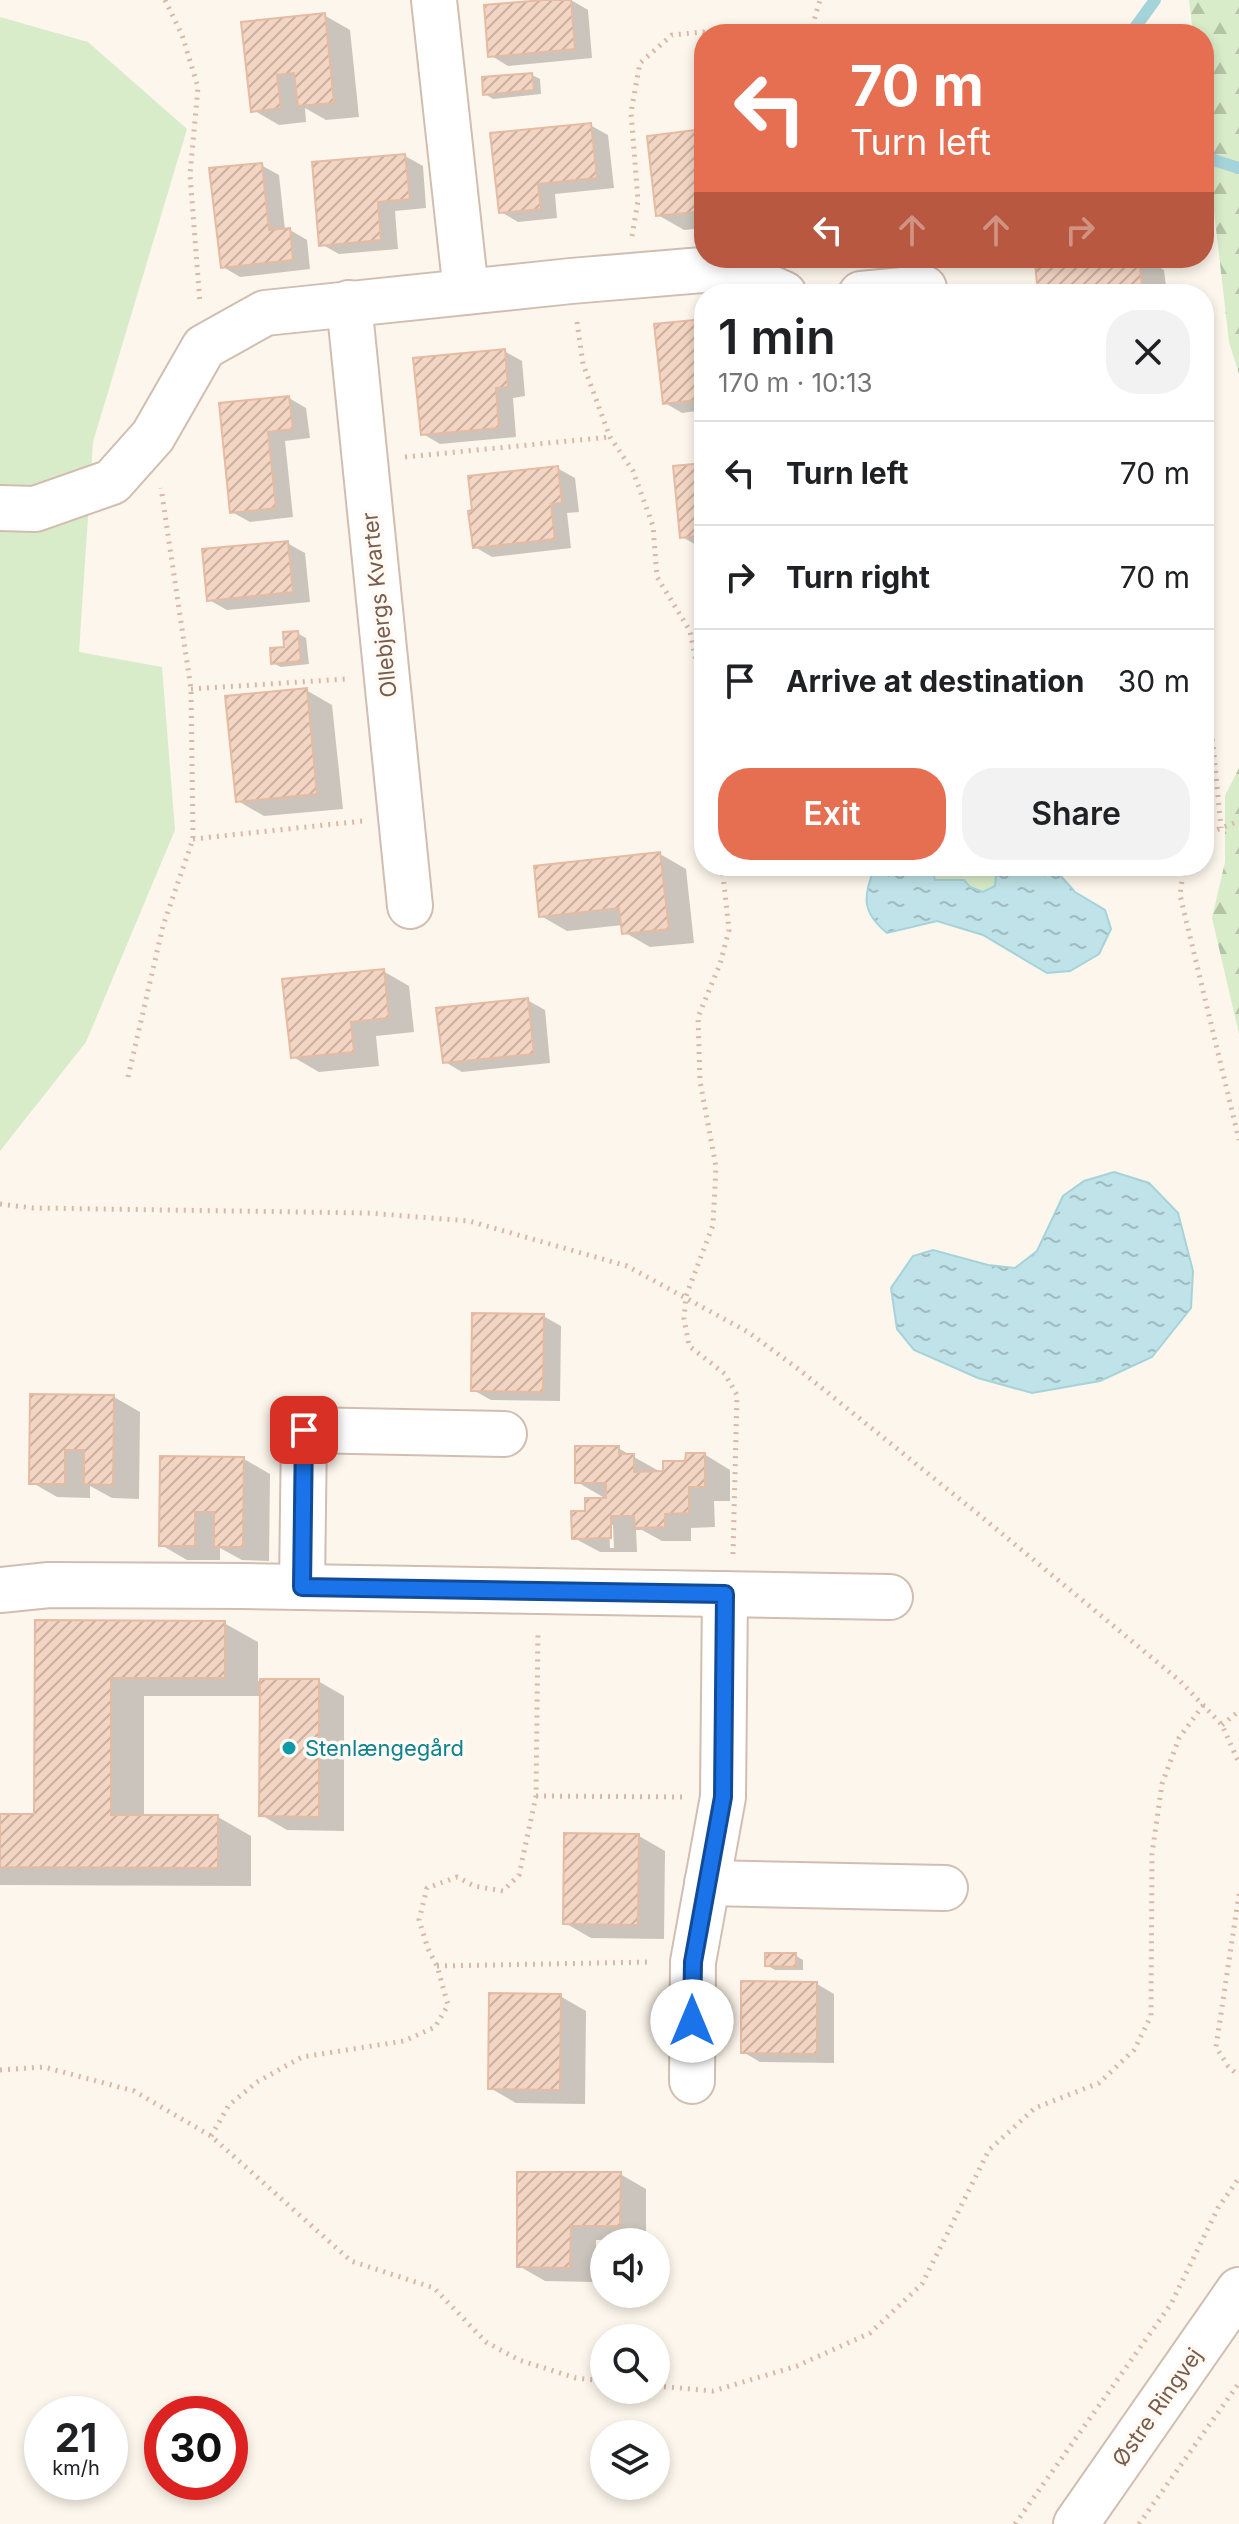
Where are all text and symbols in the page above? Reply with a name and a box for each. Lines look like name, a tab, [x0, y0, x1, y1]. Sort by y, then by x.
text: 70 m	[850, 52, 984, 120]
icon: left	[718, 56, 822, 160]
text: Turn left	[850, 120, 991, 164]
icon: left	[806, 208, 850, 252]
icon: ahead	[890, 208, 934, 252]
icon: ahead	[974, 208, 1018, 252]
icon: right	[1058, 208, 1102, 252]
text: 1 min	[718, 307, 836, 366]
button: close	[1106, 310, 1190, 394]
text: 170 m · 10:13	[718, 367, 873, 398]
icon: left	[718, 451, 762, 495]
text: Turn left	[786, 455, 908, 491]
text: 70 m	[1120, 455, 1190, 491]
street label: Ollebjergs Kvarter	[356, 511, 402, 699]
icon: right	[718, 555, 762, 599]
text: Turn right	[786, 559, 930, 595]
text: 70 m	[1120, 559, 1190, 595]
icon: arrive	[718, 659, 762, 703]
text: Arrive at destination	[786, 663, 1084, 699]
text: 30 m	[1118, 663, 1190, 699]
button: Exit	[718, 768, 946, 860]
button: Share	[962, 768, 1190, 860]
pin	[270, 1396, 338, 1464]
icon: arrive	[282, 1408, 326, 1452]
place label: Stenlængegård	[305, 1735, 464, 1761]
marker: Stenlængegård	[280, 1739, 298, 1757]
position arrow	[650, 1979, 734, 2063]
map controls	[590, 2228, 670, 2500]
button: sound	[590, 2228, 670, 2308]
button: search	[590, 2324, 670, 2404]
street label: Østre Ringvej	[1107, 2343, 1207, 2471]
speed limit sign: 30	[144, 2396, 248, 2500]
text: 21	[55, 2413, 97, 2462]
button: layers	[590, 2420, 670, 2500]
text: km/h	[52, 2456, 100, 2480]

